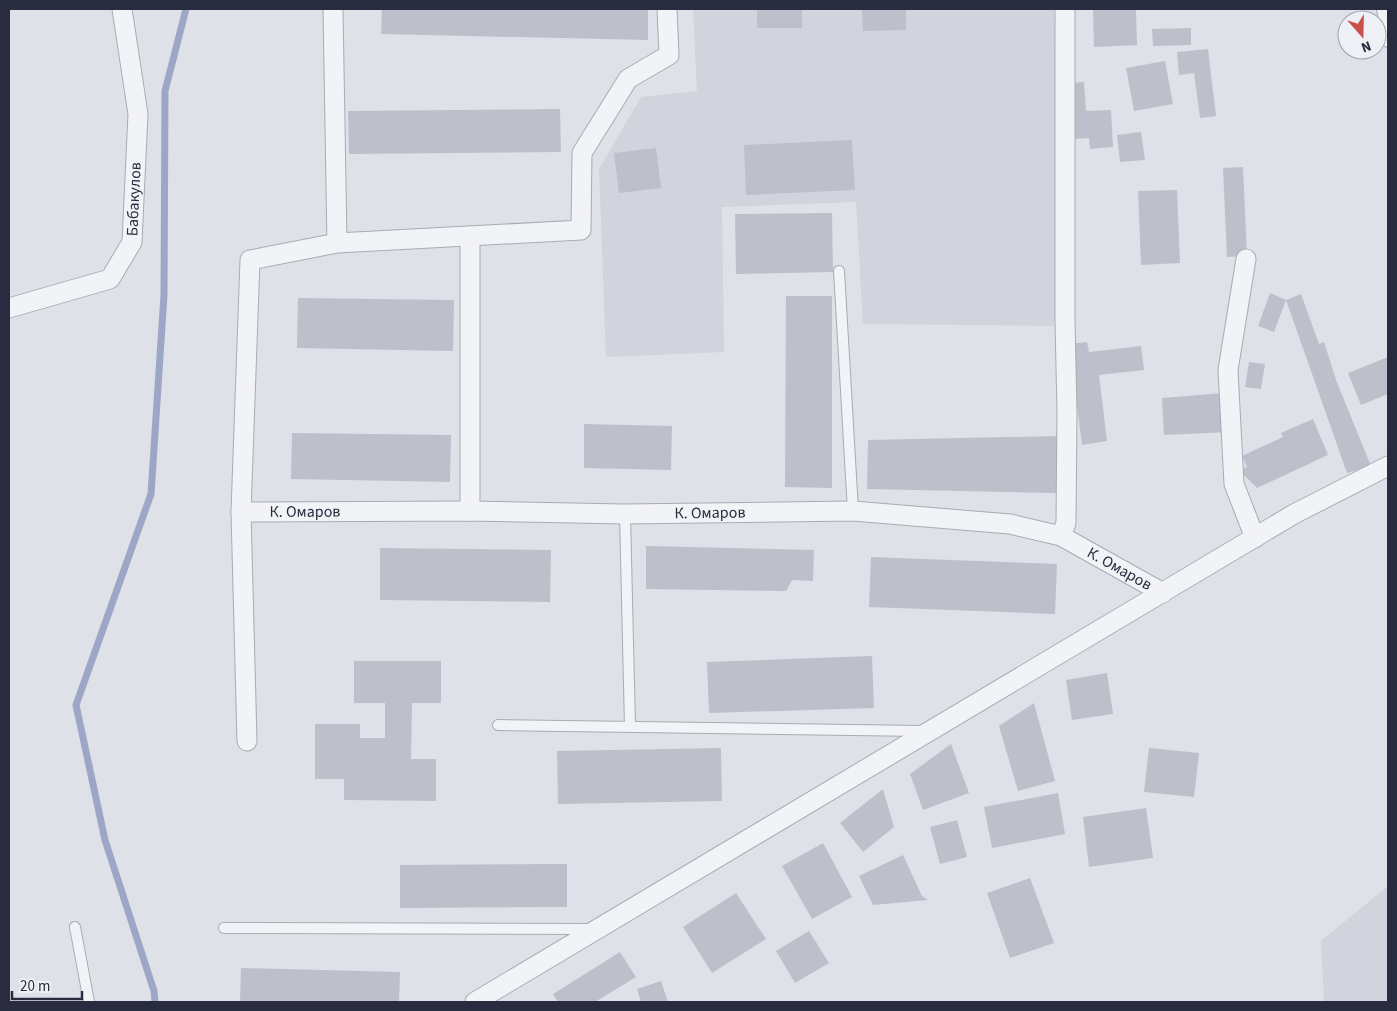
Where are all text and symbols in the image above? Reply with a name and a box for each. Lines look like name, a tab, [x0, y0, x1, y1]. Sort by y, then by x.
north arrow	[1337, 10, 1387, 60]
text: N	[1358, 35, 1374, 57]
street label: Бабакулов	[121, 162, 147, 237]
street label: К. Омаров	[269, 501, 341, 523]
street label: К. Омаров	[674, 501, 746, 524]
street label: К. Омаров	[1083, 542, 1156, 596]
scale bar	[12, 968, 82, 1000]
text: 20 m	[20, 976, 50, 997]

